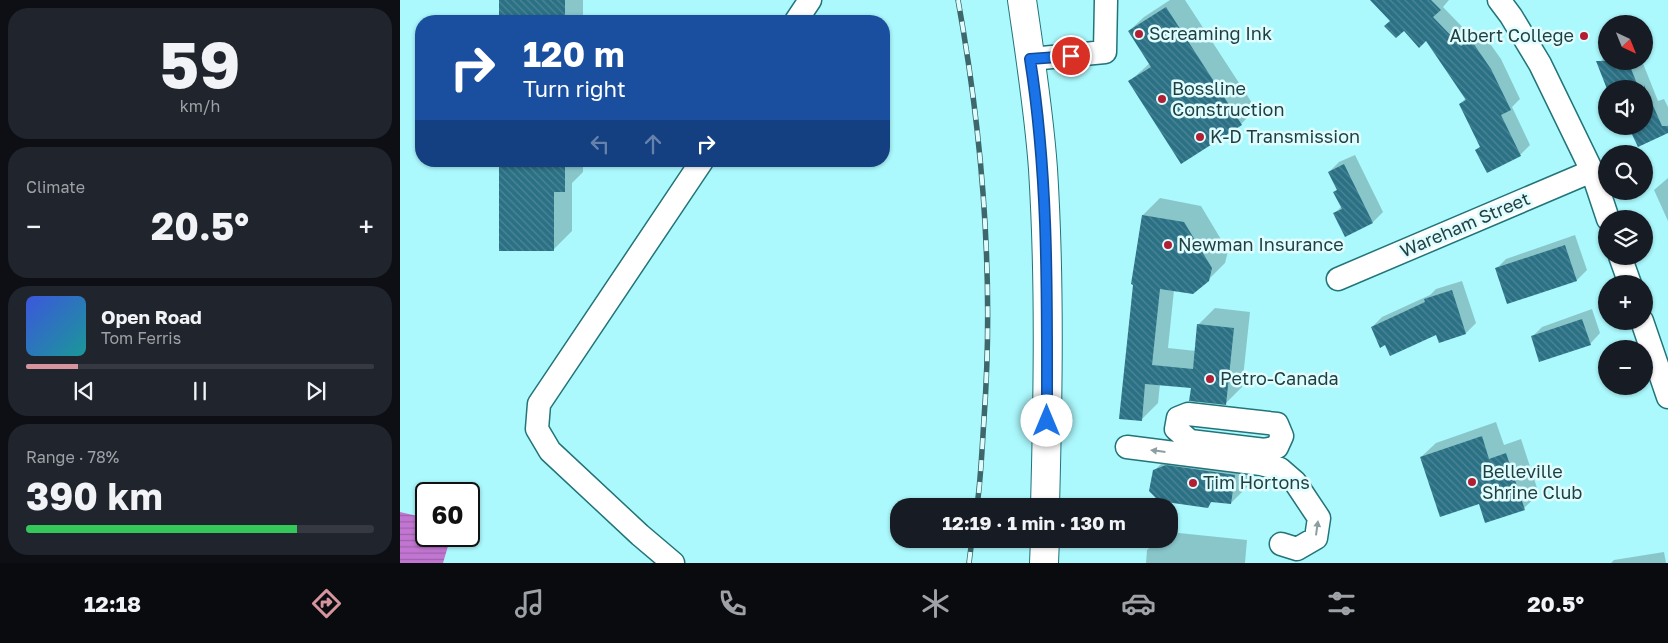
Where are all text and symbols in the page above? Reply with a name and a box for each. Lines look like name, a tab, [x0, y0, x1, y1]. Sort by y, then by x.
north arrow	[1598, 15, 1652, 70]
map controls	[1598, 15, 1653, 395]
place label: Screaming Ink	[1149, 22, 1272, 44]
text: 59	[160, 24, 240, 102]
place label: Albert College	[1450, 24, 1574, 46]
marker: Screaming Ink	[1133, 28, 1145, 40]
marker: Albert College	[1578, 30, 1590, 42]
text: 120 m	[523, 33, 625, 75]
icon: right	[440, 35, 505, 100]
pin	[1050, 35, 1092, 77]
icon: arrive	[1057, 42, 1085, 70]
text: Turn right	[523, 75, 626, 102]
place label: Bossline Construction	[1172, 77, 1284, 120]
button: sound	[1598, 80, 1653, 135]
marker: Bossline Construction	[1156, 93, 1168, 105]
text: km/h	[180, 96, 220, 116]
place label: K-D Transmission	[1210, 125, 1360, 147]
icon: left	[586, 130, 614, 158]
icon: ahead	[639, 130, 667, 158]
icon: right	[692, 130, 720, 158]
marker: K-D Transmission	[1194, 131, 1206, 143]
button: search	[1598, 145, 1653, 200]
text: Climate	[26, 177, 85, 197]
street label: Wareham Street	[1396, 187, 1533, 261]
text: 20.5°	[151, 203, 249, 248]
text: −	[26, 210, 41, 243]
text: +	[359, 210, 374, 243]
button: layers	[1598, 210, 1653, 265]
place label: Newman Insurance	[1178, 233, 1344, 255]
marker: Newman Insurance	[1162, 239, 1174, 251]
button: +	[1598, 275, 1653, 330]
text: Open Road	[101, 305, 202, 328]
text: Tom Ferris	[101, 328, 181, 348]
button: −	[1598, 340, 1653, 395]
place label: Petro-Canada	[1220, 367, 1339, 389]
marker: Petro-Canada	[1204, 373, 1216, 385]
icon: previous	[70, 377, 98, 405]
icon: pause	[186, 377, 214, 405]
icon: next	[302, 377, 330, 405]
position arrow	[1020, 394, 1072, 446]
text: Range · 78%	[26, 447, 119, 467]
one-way arrow	[1149, 447, 1165, 455]
place label: Belleville Shrine Club	[1482, 460, 1582, 503]
place label: Tim Hortons	[1203, 471, 1310, 493]
text: 390 km	[26, 473, 163, 518]
marker: Belleville Shrine Club	[1466, 476, 1478, 488]
marker: Tim Hortons	[1187, 477, 1199, 489]
speed limit sign: 60	[415, 482, 480, 547]
text: 12:19 · 1 min · 130 m	[942, 511, 1126, 534]
one-way arrow	[1314, 520, 1322, 536]
icon: directions	[309, 586, 344, 621]
icon: music	[512, 586, 547, 621]
icon: phone	[715, 586, 750, 621]
icon: climate	[918, 586, 953, 621]
icon: car	[1121, 586, 1156, 621]
icon: filters	[1324, 586, 1359, 621]
text: 12:18	[84, 590, 141, 617]
text: 20.5°	[1527, 590, 1584, 617]

